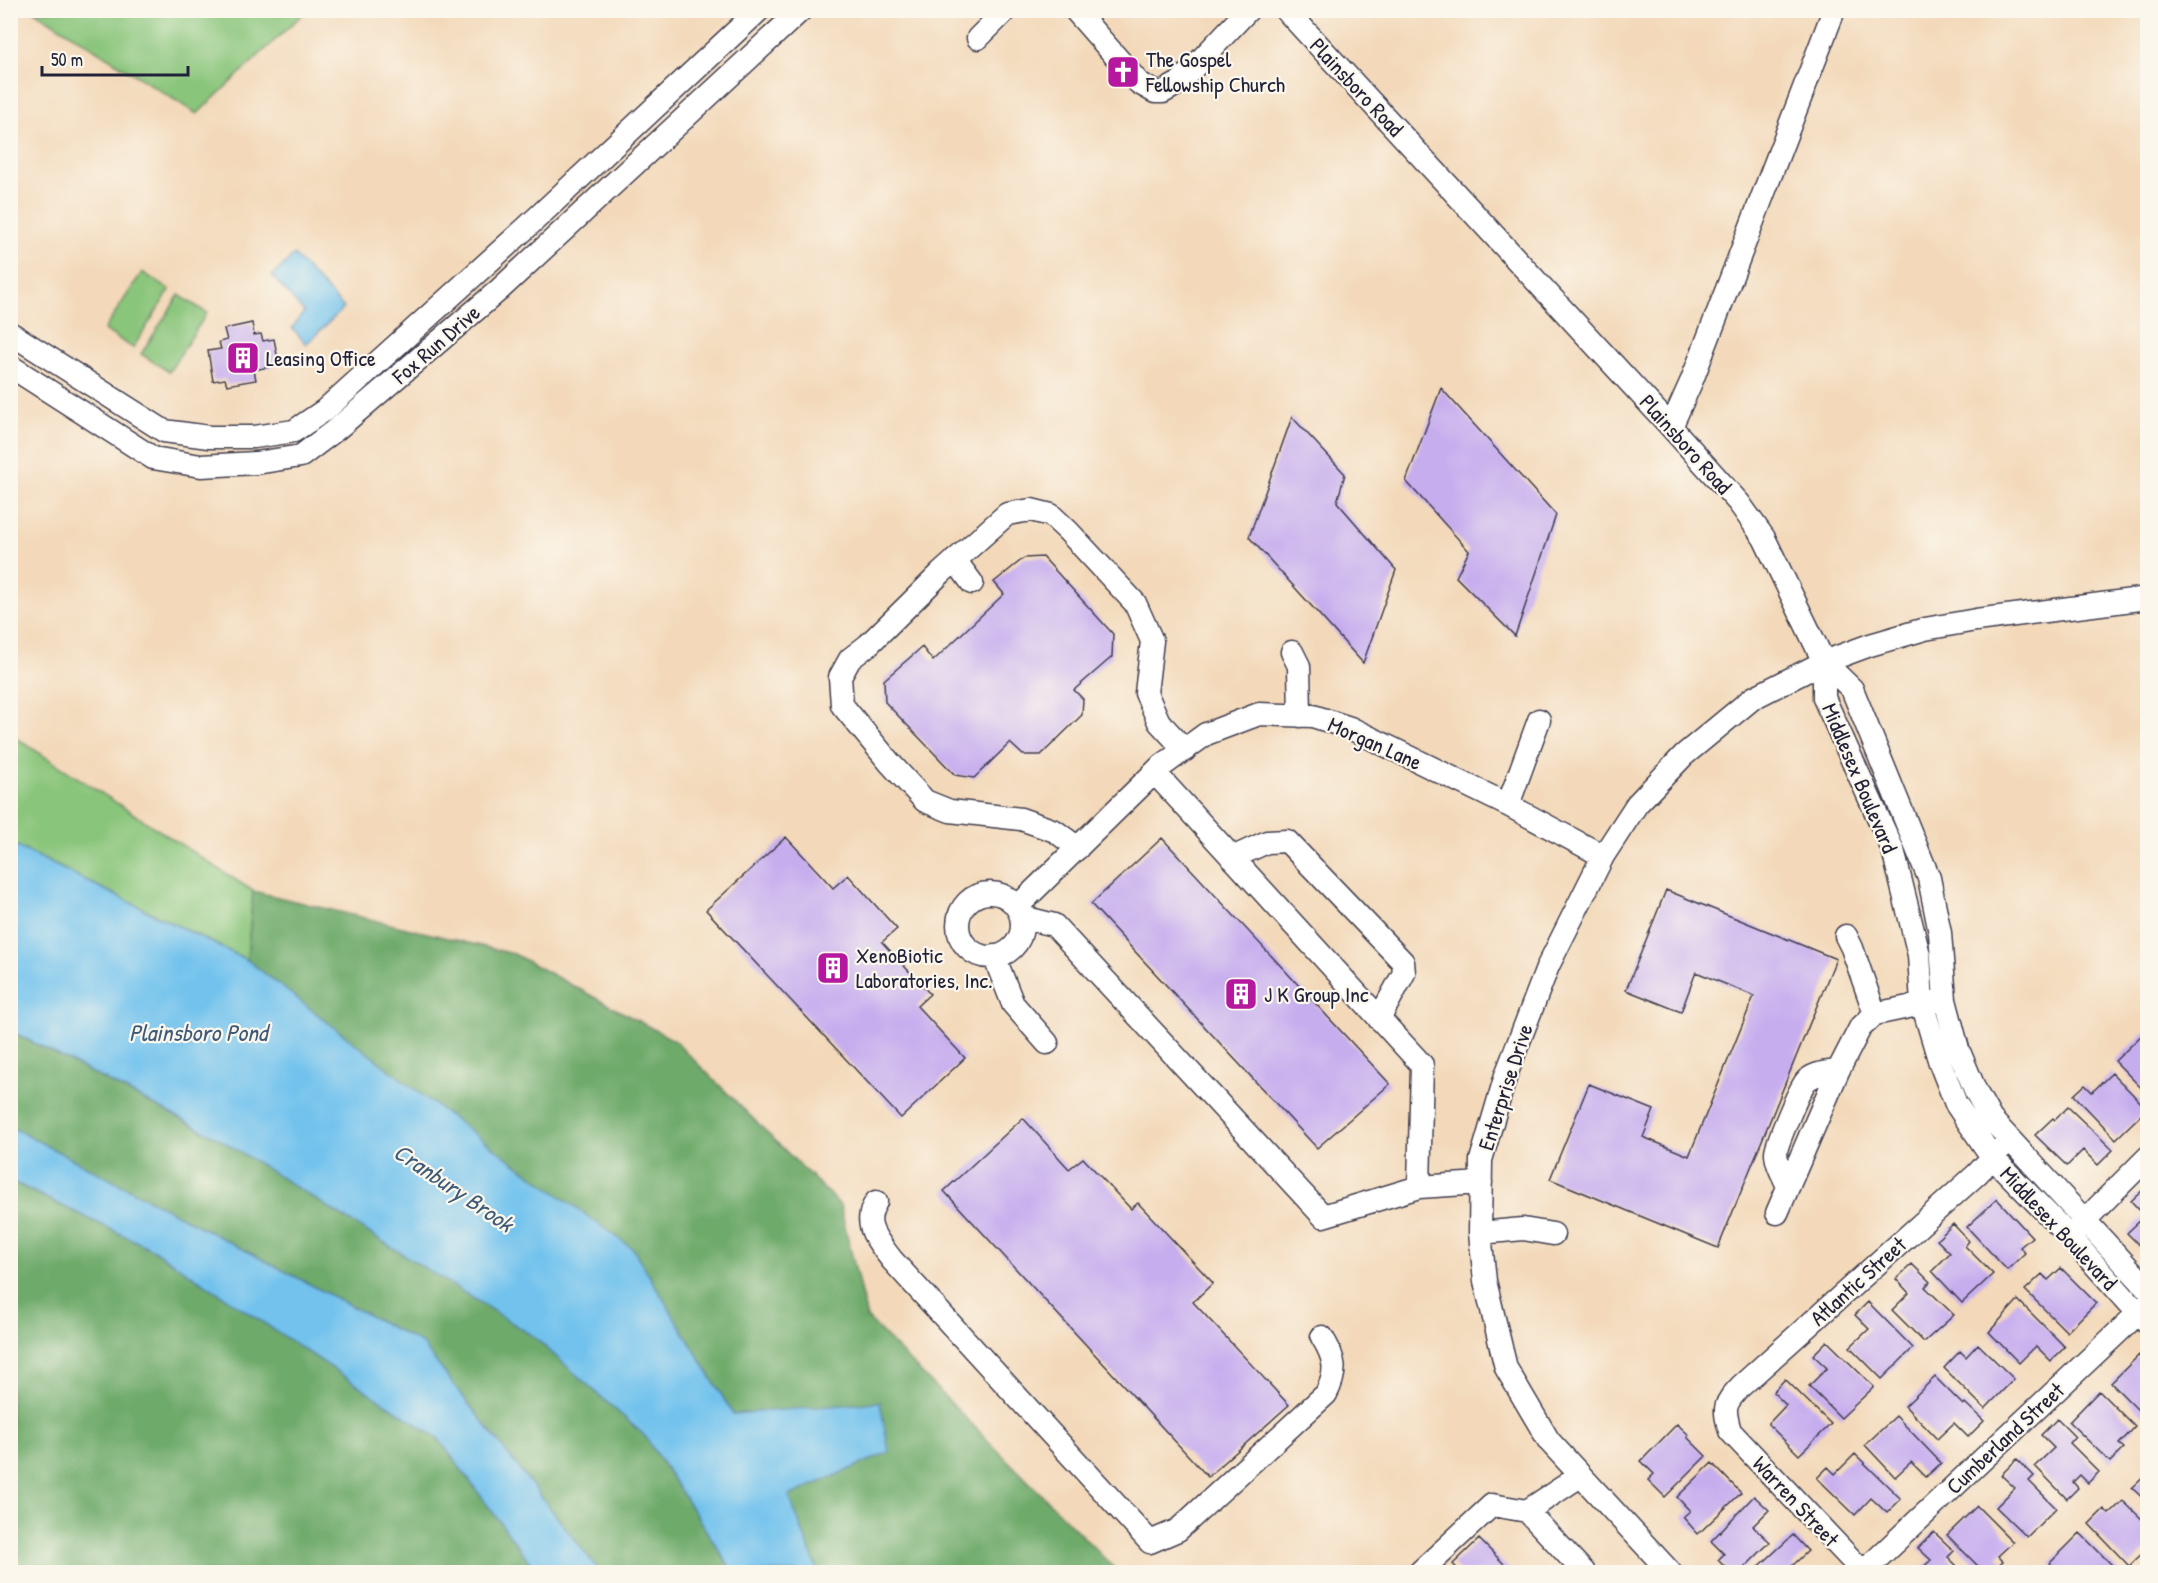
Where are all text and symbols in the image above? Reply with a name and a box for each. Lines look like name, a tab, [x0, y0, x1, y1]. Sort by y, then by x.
street label: Plainsboro Road	[1303, 31, 1411, 143]
scale bar	[42, 39, 188, 77]
place label: The Gospel Fellowship Church	[1145, 44, 1285, 99]
text: 50 m	[51, 47, 83, 72]
church icon: The Gospel Fellowship Church	[1105, 54, 1141, 90]
street label: Fox Run Drive	[385, 297, 486, 391]
building icon: Leasing Office	[225, 340, 261, 376]
place label: Leasing Office	[266, 343, 376, 373]
street label: Plainsboro Road	[1633, 388, 1739, 501]
street label: Middlesex Boulevard	[1815, 699, 1905, 858]
street label: Morgan Lane	[1324, 709, 1427, 777]
place label: XenoBiotic Laboratories, Inc.	[856, 940, 993, 995]
building icon: XenoBiotic Laboratories, Inc.	[815, 950, 851, 986]
building icon: J K Group Inc	[1223, 976, 1259, 1012]
place label: J K Group Inc	[1264, 979, 1369, 1009]
water label: Plainsboro Pond	[129, 1016, 271, 1048]
street label: Enterprise Drive	[1470, 1020, 1540, 1154]
water label: Cranbury Brook	[387, 1135, 522, 1241]
street label: Middlesex Boulevard	[1994, 1159, 2125, 1297]
street label: Atlantic Street	[1803, 1229, 1913, 1332]
street label: Cumberland Street	[1939, 1375, 2071, 1501]
street label: Warren Street	[1746, 1449, 1846, 1553]

